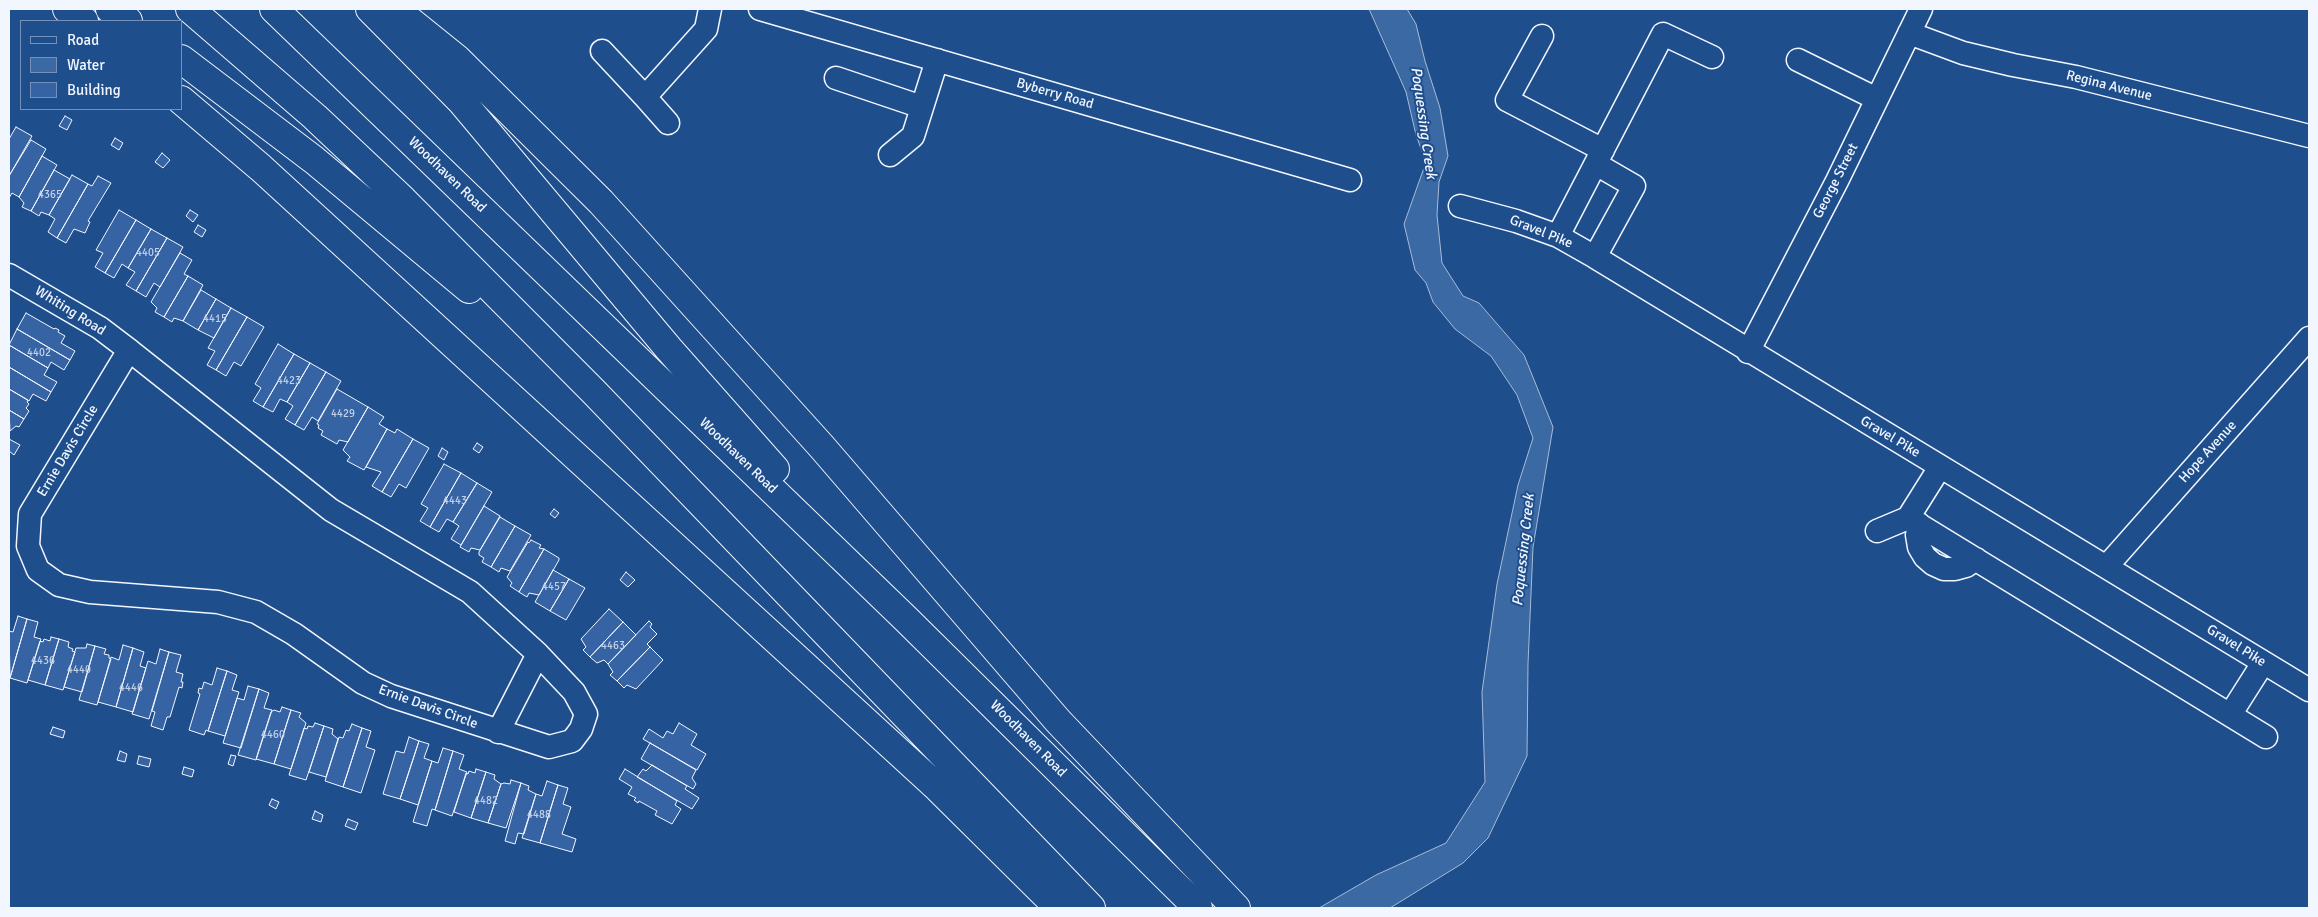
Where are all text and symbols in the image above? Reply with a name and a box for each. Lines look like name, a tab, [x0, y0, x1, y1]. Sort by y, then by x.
legend	[20, 20, 182, 110]
text: Road	[67, 31, 99, 49]
text: Water	[67, 56, 105, 74]
water label: Poquessing Creek	[1406, 66, 1440, 180]
street label: Regina Avenue	[2064, 67, 2154, 105]
street label: Byberry Road	[1014, 75, 1096, 113]
text: Building	[67, 81, 121, 99]
street label: Woodhaven Road	[405, 134, 489, 216]
street label: George Street	[1810, 141, 1862, 221]
house number: 4365	[38, 188, 62, 202]
street label: Gravel Pike	[1507, 212, 1575, 252]
house number: 4405	[136, 246, 160, 260]
street label: Whiting Road	[32, 283, 108, 339]
house number: 4415	[203, 312, 227, 326]
house number: 4402	[27, 346, 51, 360]
house number: 4423	[277, 374, 301, 388]
street label: Ernie Davis Circle	[34, 402, 102, 500]
house number: 4429	[331, 407, 355, 421]
street label: Gravel Pike	[1857, 413, 1923, 461]
street label: Woodhaven Road	[696, 415, 780, 497]
street label: Hope Avenue	[2176, 417, 2240, 487]
water label: Poquessing Creek	[1509, 493, 1539, 607]
house number: 4443	[443, 494, 467, 508]
house number: 4457	[542, 580, 566, 594]
street label: Gravel Pike	[2203, 621, 2269, 671]
house number: 4463	[601, 639, 625, 653]
house number: 4436	[31, 654, 55, 668]
house number: 4440	[67, 663, 91, 677]
house number: 4446	[119, 681, 143, 695]
street label: Ernie Davis Circle	[376, 681, 480, 733]
street label: Woodhaven Road	[986, 697, 1070, 781]
house number: 4460	[261, 728, 285, 742]
house number: 4482	[474, 794, 498, 808]
house number: 4488	[527, 808, 551, 822]

